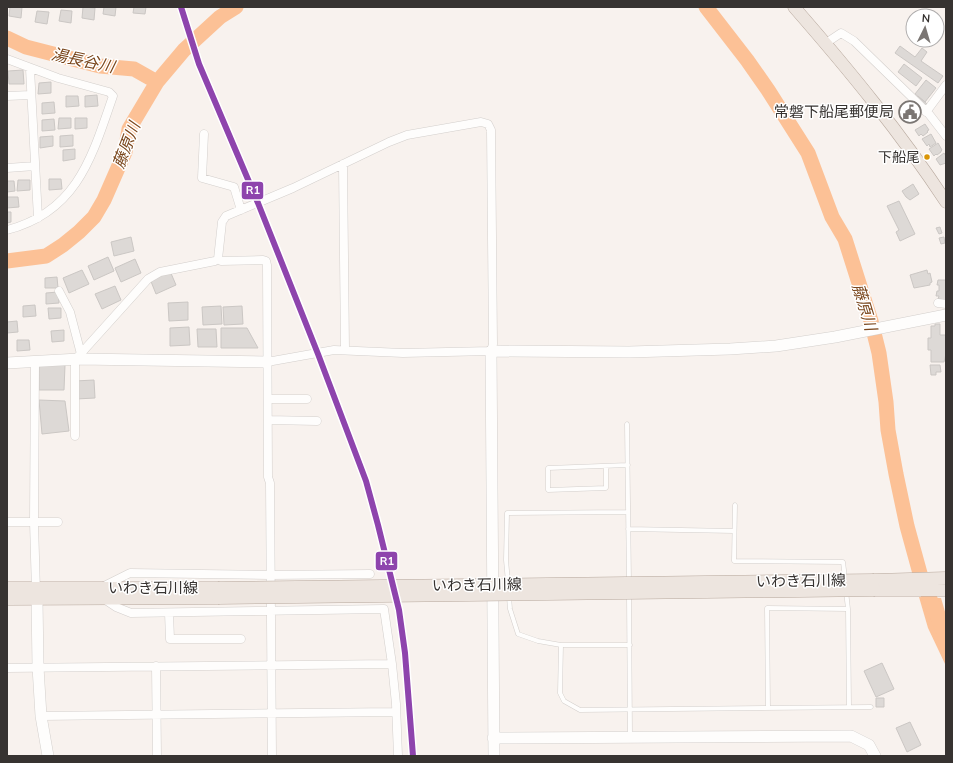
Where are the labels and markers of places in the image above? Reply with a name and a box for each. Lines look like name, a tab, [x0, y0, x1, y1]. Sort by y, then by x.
public building icon: 常磐下船尾郵便局	[897, 99, 923, 125]
place label: 常磐下船尾郵便局	[774, 102, 894, 121]
place label: 下船尾	[878, 148, 920, 166]
marker: 下船尾	[922, 152, 932, 162]

